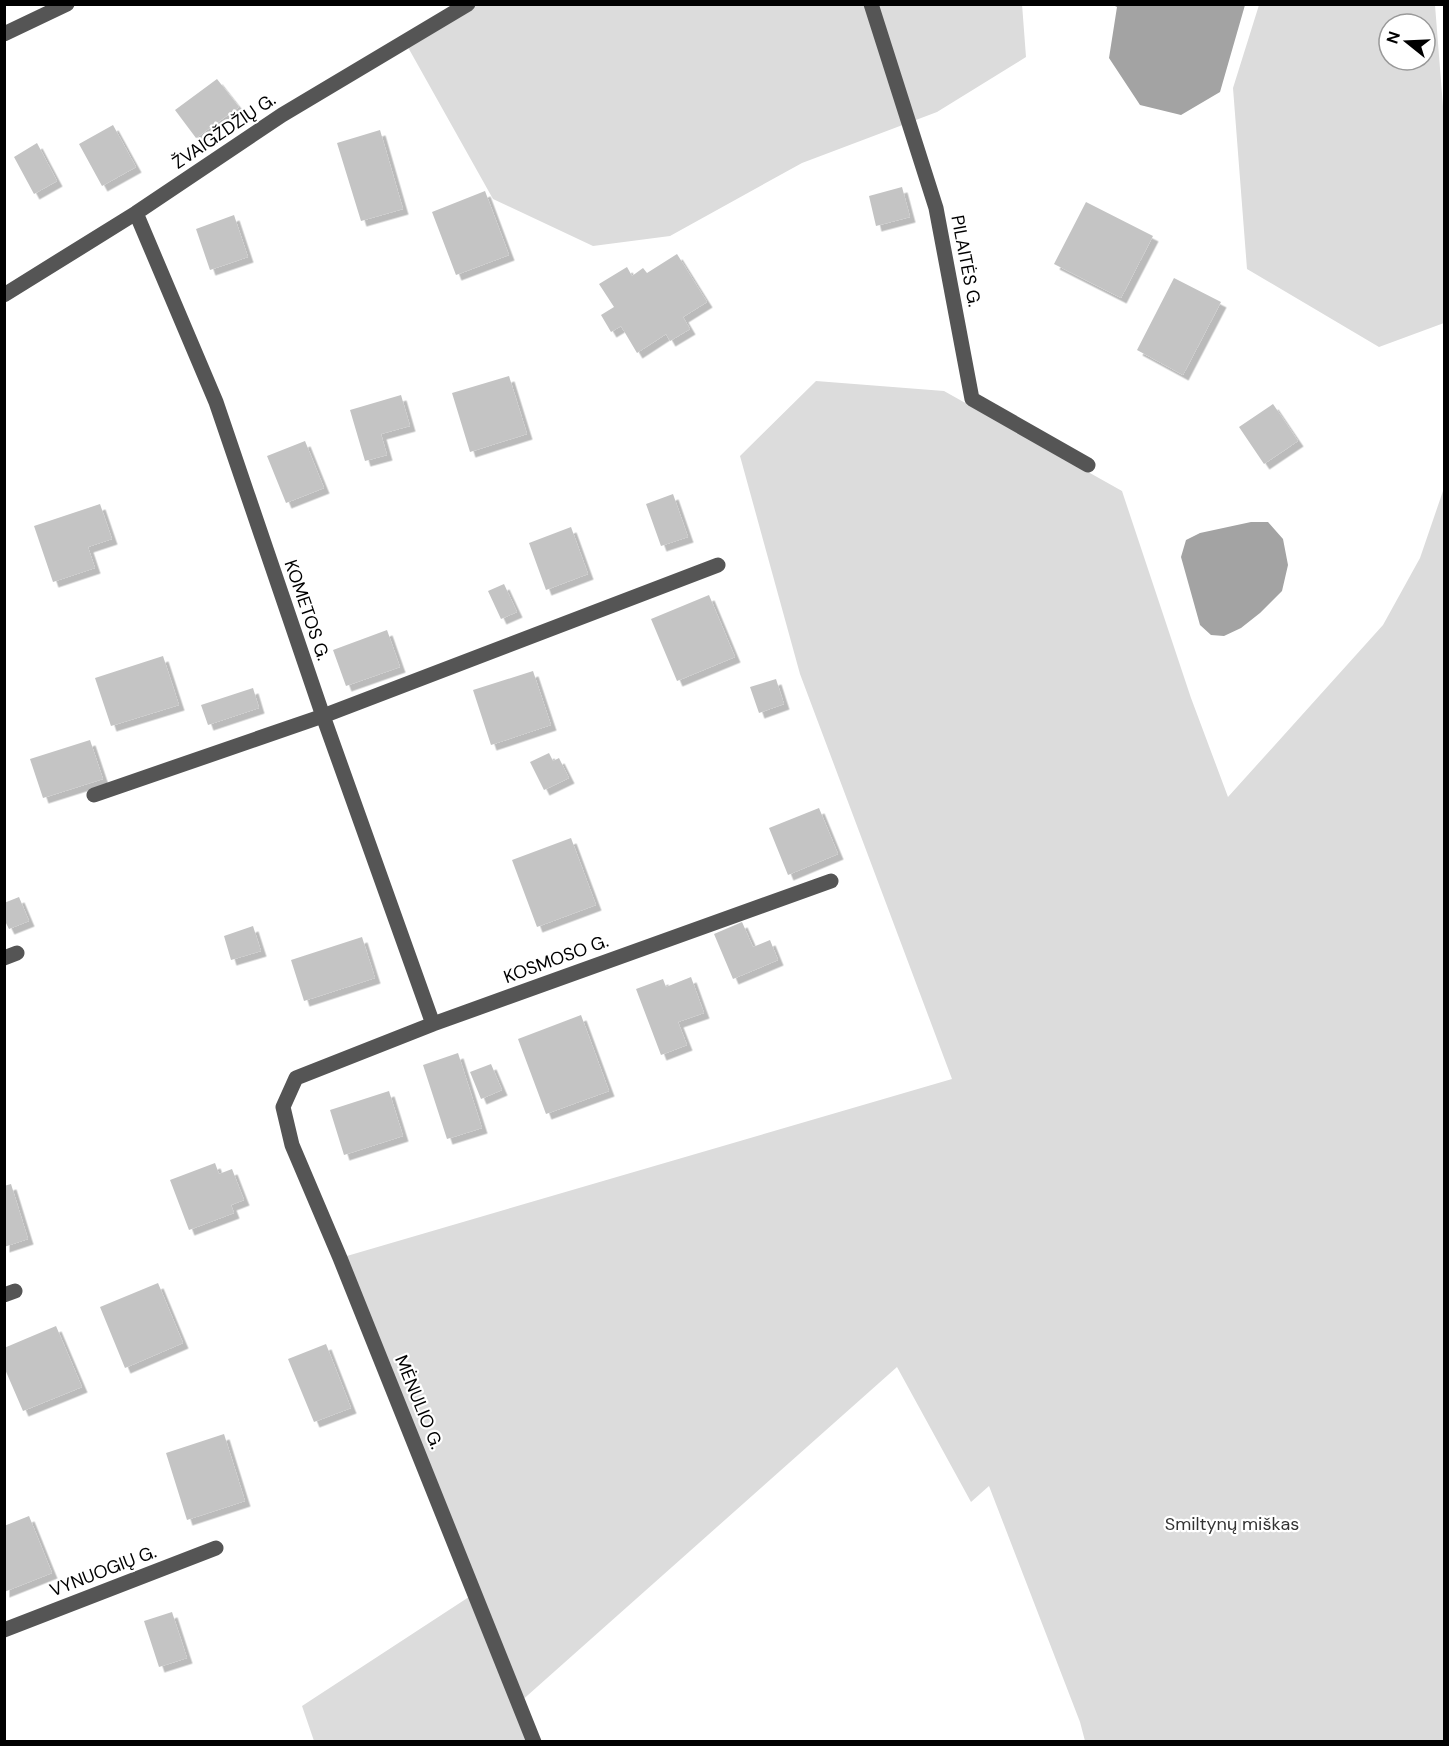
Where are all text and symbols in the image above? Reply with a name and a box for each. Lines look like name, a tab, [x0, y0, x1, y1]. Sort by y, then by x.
north arrow	[1377, 12, 1437, 72]
text: N	[1381, 29, 1405, 46]
street label: ŽVAIGŽDŽIŲ G.	[168, 88, 280, 174]
street label: PILAITĖS G.	[945, 213, 987, 309]
street label: KOMETOS G.	[279, 557, 335, 663]
street label: KOSMOSO G.	[500, 929, 612, 989]
street label: MĖNULIO G.	[389, 1352, 449, 1452]
park label: Smiltynų miškas	[1165, 1512, 1299, 1536]
street label: VYNUOGIŲ G.	[46, 1540, 160, 1602]

